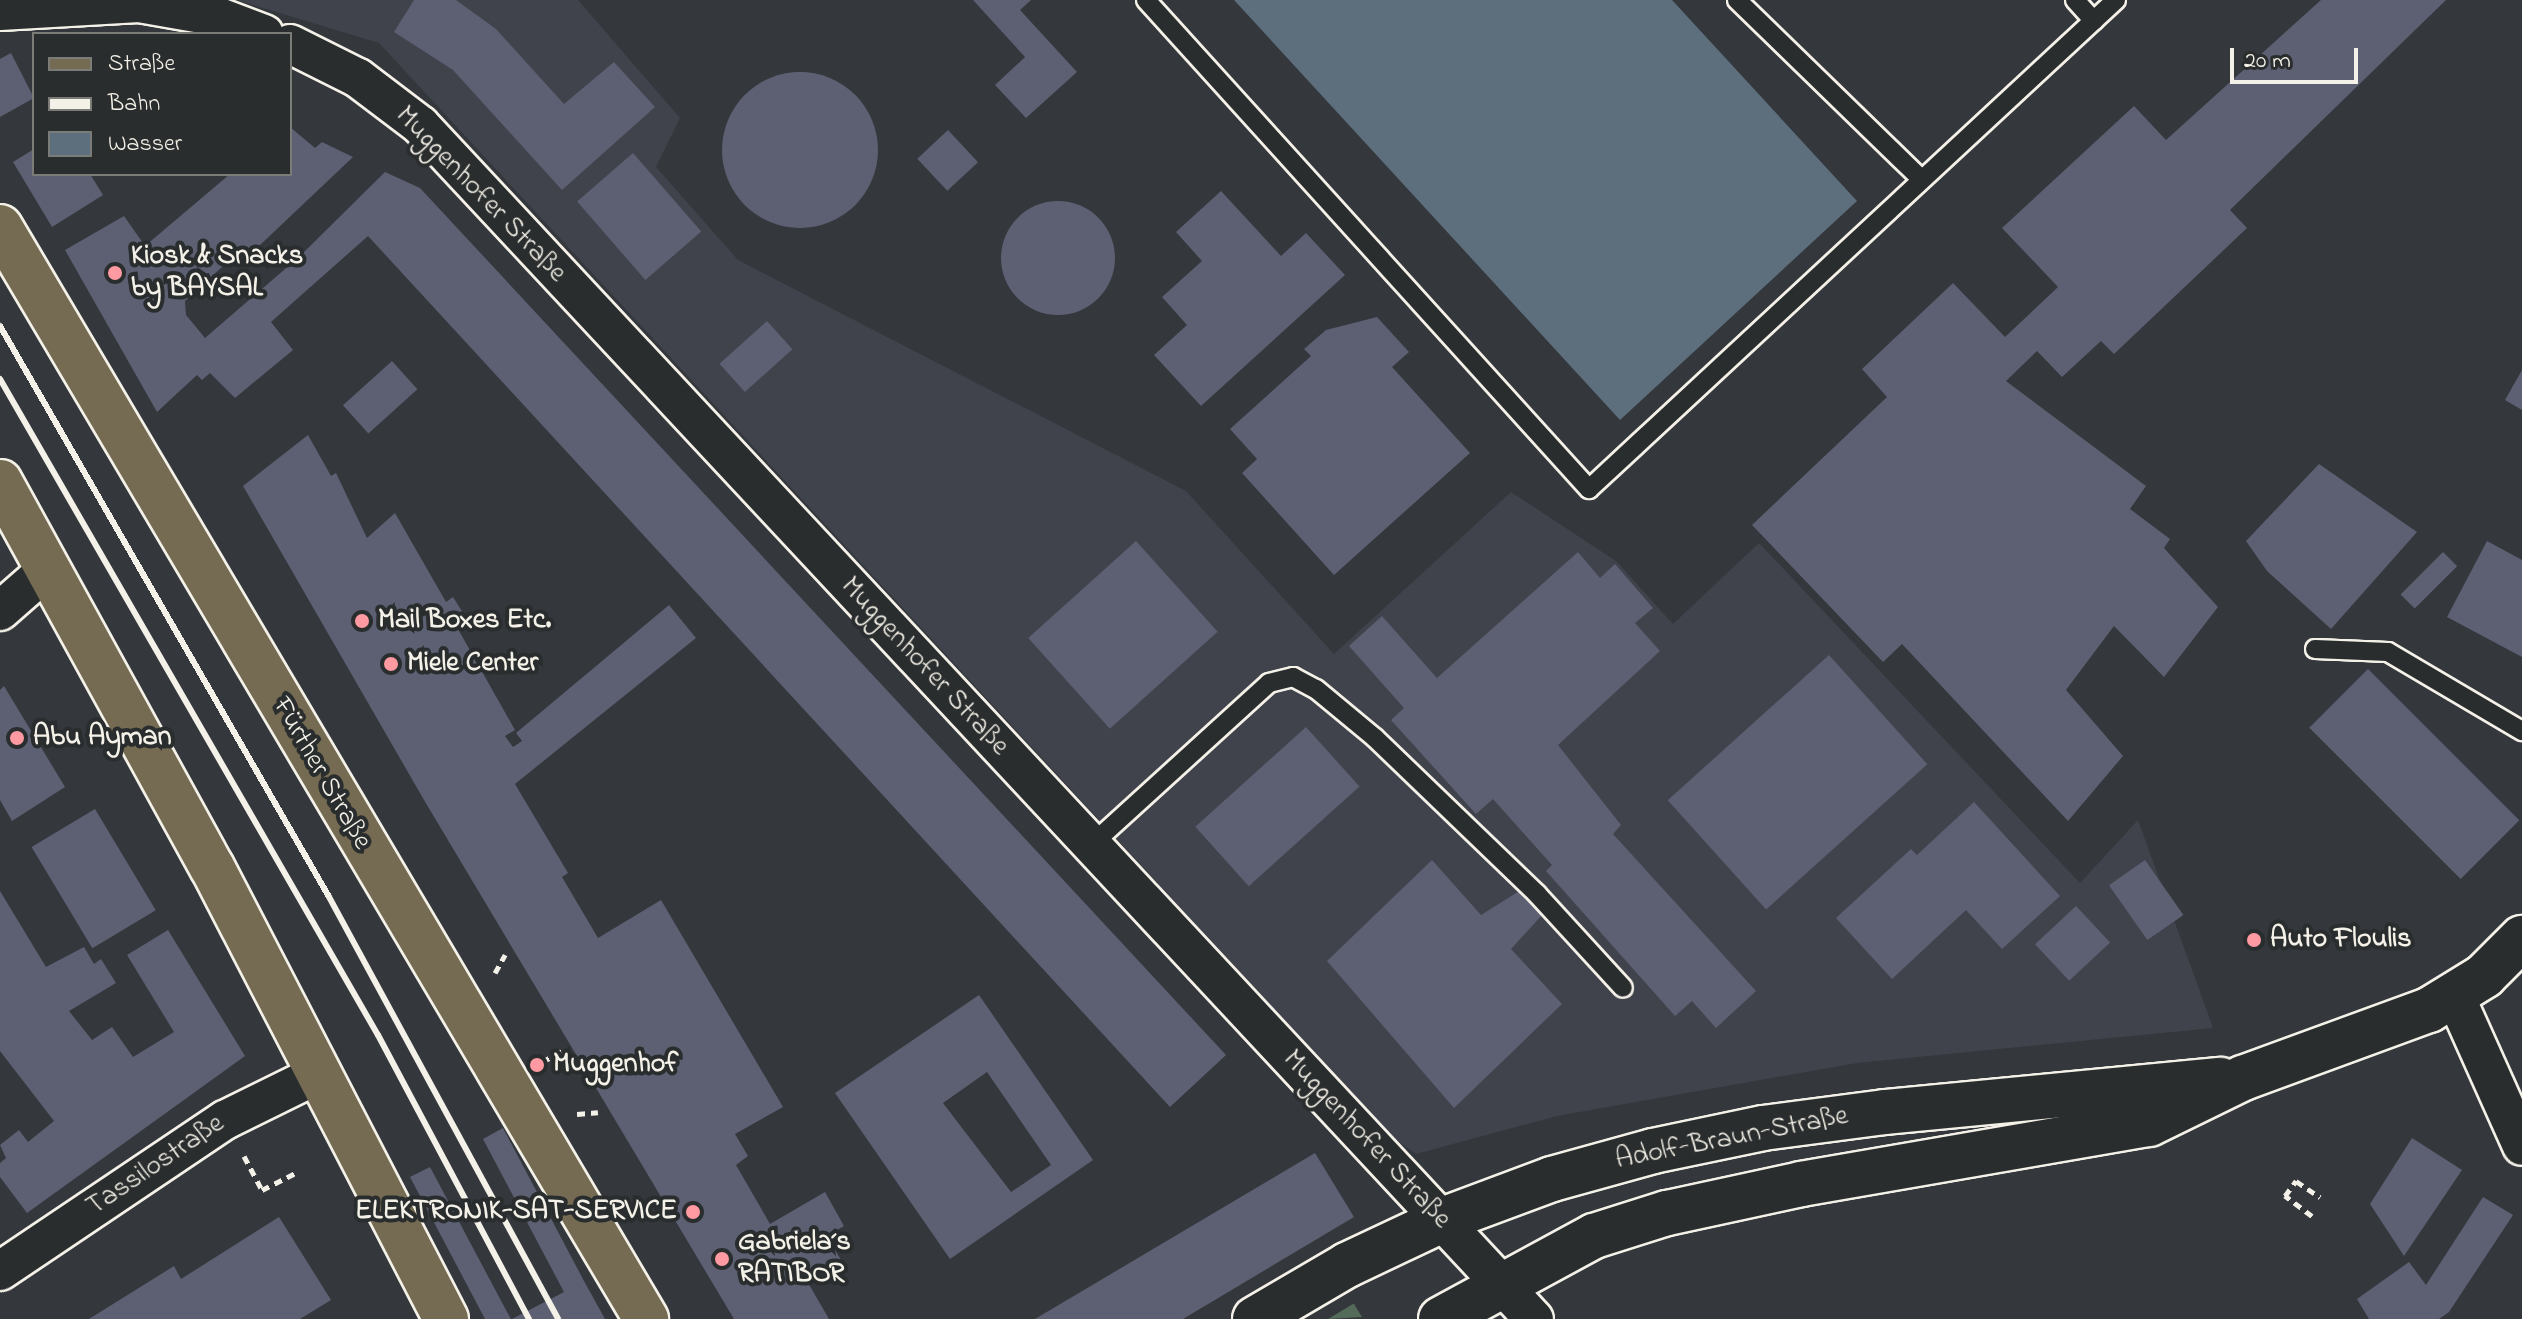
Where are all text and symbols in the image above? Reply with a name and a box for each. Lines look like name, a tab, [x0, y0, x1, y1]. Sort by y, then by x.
legend	[32, 32, 292, 176]
scale bar	[2234, 32, 2362, 82]
text: 20 m	[2244, 44, 2291, 79]
text: Straße	[108, 47, 175, 82]
text: Bahn	[108, 87, 160, 122]
street label: Muggenhofer Straße	[387, 100, 573, 290]
text: Wasser	[108, 127, 182, 162]
place label: Kiosk & Snacks by BAYSAL	[131, 240, 303, 306]
marker: Kiosk & Snacks by BAYSAL	[106, 264, 124, 282]
street label: Muggenhofer Straße	[833, 571, 1015, 763]
place label: Mail Boxes Etc.	[378, 604, 551, 638]
marker: Mail Boxes Etc.	[353, 612, 371, 630]
place label: Miele Center	[407, 647, 538, 681]
marker: Miele Center	[382, 655, 400, 673]
street label: Fürther Straße	[264, 692, 378, 856]
place label: Abu Ayman	[33, 721, 171, 755]
marker: Abu Ayman	[8, 729, 26, 747]
place label: Auto Floulis	[2270, 923, 2411, 957]
marker: Auto Floulis	[2245, 931, 2263, 949]
street label: Muggenhofer Straße	[1275, 1044, 1457, 1236]
place label: Muggenhof	[553, 1048, 678, 1082]
marker: Muggenhof	[528, 1056, 546, 1074]
street label: Adolf-Braun-Straße	[1613, 1100, 1851, 1178]
street label: Tassilostraße	[81, 1108, 231, 1224]
place label: ELEKTRONIK-SAT-SERVICE	[355, 1195, 677, 1229]
marker: ELEKTRONIK-SAT-SERVICE	[684, 1203, 702, 1221]
place label: Gabriela´s RATIBOR	[738, 1226, 851, 1292]
marker: Gabriela´s RATIBOR	[713, 1250, 731, 1268]

